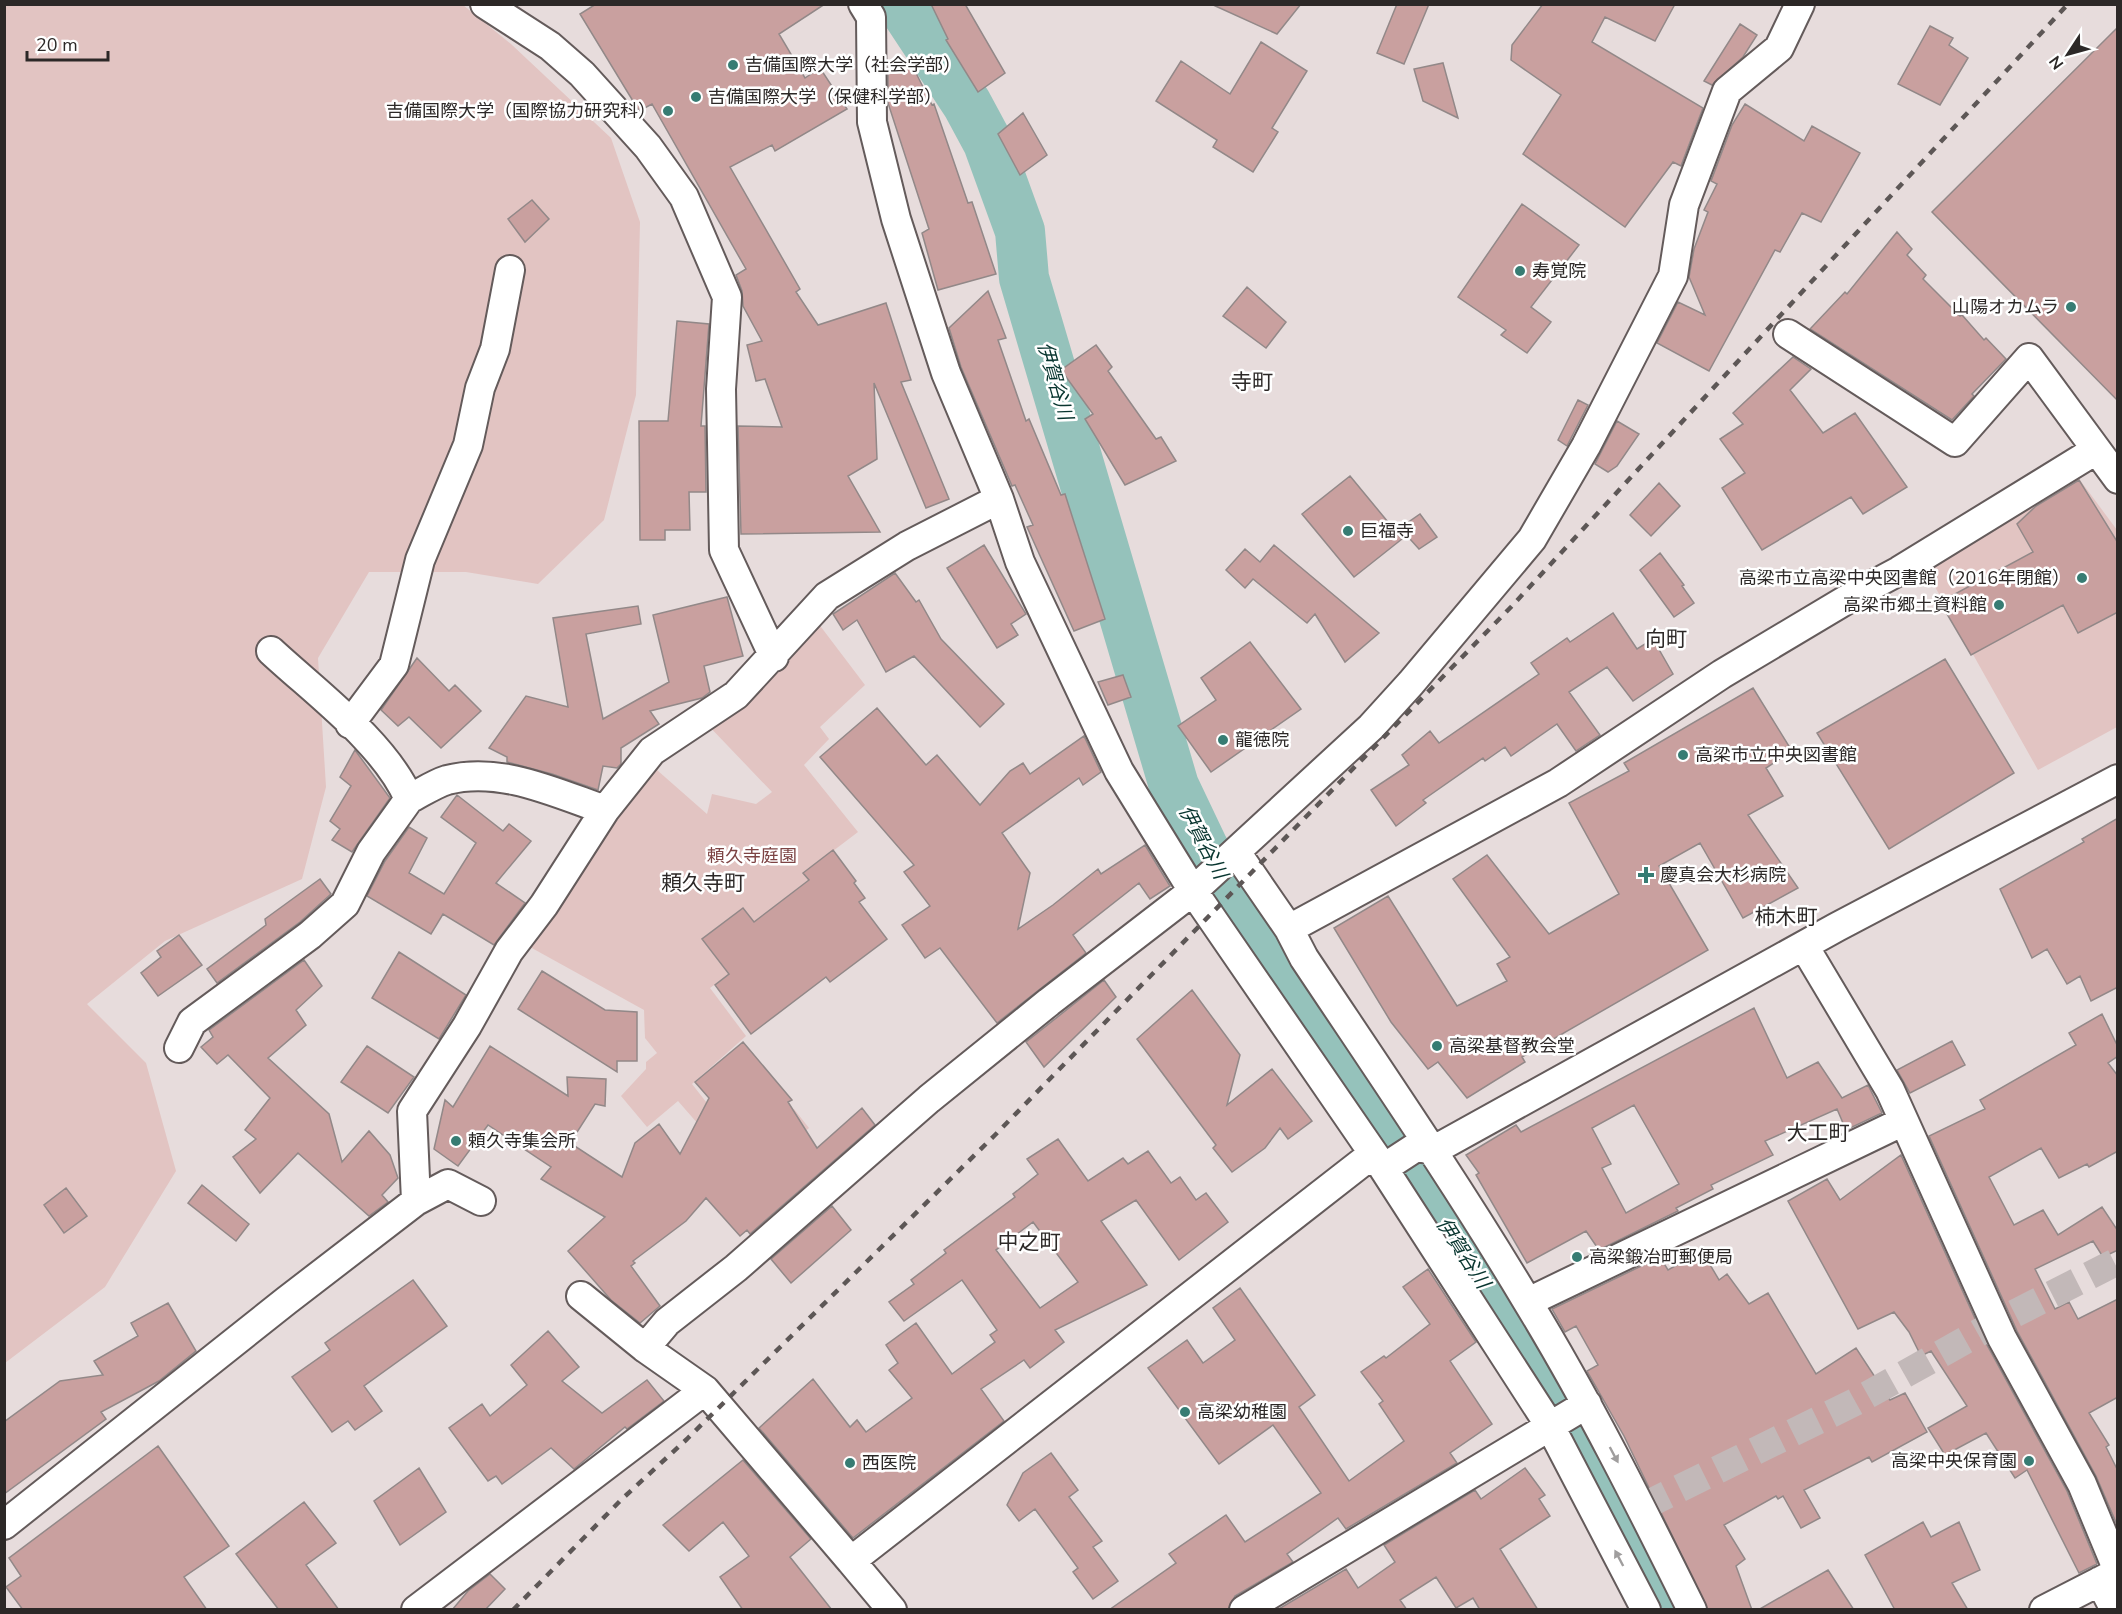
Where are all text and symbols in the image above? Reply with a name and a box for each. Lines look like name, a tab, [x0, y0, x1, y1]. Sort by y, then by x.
scale bar	[27, 24, 108, 62]
north arrow	[2038, 24, 2098, 84]
text: 20 m	[36, 33, 78, 57]
text: N	[2044, 51, 2069, 74]
place label: 吉備国際大学（社会学部）	[745, 53, 961, 77]
marker: 吉備国際大学（社会学部）	[726, 58, 740, 72]
place label: 吉備国際大学（保健科学部）	[708, 85, 942, 109]
marker: 吉備国際大学（保健科学部）	[689, 90, 703, 104]
place label: 吉備国際大学（国際協力研究科）	[386, 99, 656, 123]
marker: 吉備国際大学（国際協力研究科）	[661, 104, 675, 118]
place label: 寿覚院	[1532, 259, 1586, 283]
marker: 寿覚院	[1513, 264, 1527, 278]
place label: 山陽オカムラ	[1952, 295, 2059, 319]
marker: 山陽オカムラ	[2064, 300, 2078, 314]
water label: 伊賀谷川	[1031, 339, 1080, 425]
district label: 寺町	[1231, 368, 1273, 396]
place label: 巨福寺	[1360, 519, 1414, 543]
marker: 巨福寺	[1341, 524, 1355, 538]
place label: 高梁市立高梁中央図書館（2016年閉館）	[1739, 566, 2070, 590]
marker: 高梁市立高梁中央図書館（2016年閉館）	[2075, 571, 2089, 585]
place label: 高梁市郷土資料館	[1843, 593, 1987, 617]
marker: 高梁市郷土資料館	[1992, 598, 2006, 612]
district label: 向町	[1645, 625, 1687, 653]
place label: 龍徳院	[1235, 728, 1289, 752]
marker: 龍徳院	[1216, 733, 1230, 747]
place label: 高梁市立中央図書館	[1695, 743, 1857, 767]
marker: 高梁市立中央図書館	[1676, 748, 1690, 762]
water label: 伊賀谷川	[1172, 800, 1235, 885]
park label: 頼久寺庭園	[707, 844, 797, 868]
place label: 慶真会大杉病院	[1660, 863, 1786, 887]
marker: 慶真会大杉病院	[1637, 866, 1655, 884]
district label: 頼久寺町	[661, 869, 745, 897]
district label: 柿木町	[1755, 903, 1818, 931]
place label: 高梁基督教会堂	[1449, 1034, 1575, 1058]
marker: 高梁基督教会堂	[1430, 1039, 1444, 1053]
district label: 大工町	[1787, 1119, 1850, 1147]
place label: 頼久寺集会所	[468, 1129, 576, 1153]
marker: 頼久寺集会所	[449, 1134, 463, 1148]
water label: 伊賀谷川	[1430, 1212, 1497, 1296]
district label: 中之町	[998, 1228, 1061, 1256]
place label: 高梁鍛冶町郵便局	[1589, 1245, 1733, 1269]
marker: 高梁鍛冶町郵便局	[1570, 1250, 1584, 1264]
place label: 高梁幼稚園	[1197, 1400, 1287, 1424]
marker: 高梁幼稚園	[1178, 1405, 1192, 1419]
one-way arrow	[1609, 1447, 1619, 1464]
place label: 高梁中央保育園	[1891, 1449, 2017, 1473]
place label: 西医院	[862, 1451, 916, 1475]
marker: 高梁中央保育園	[2022, 1454, 2036, 1468]
marker: 西医院	[843, 1456, 857, 1470]
one-way arrow	[1614, 1549, 1623, 1566]

